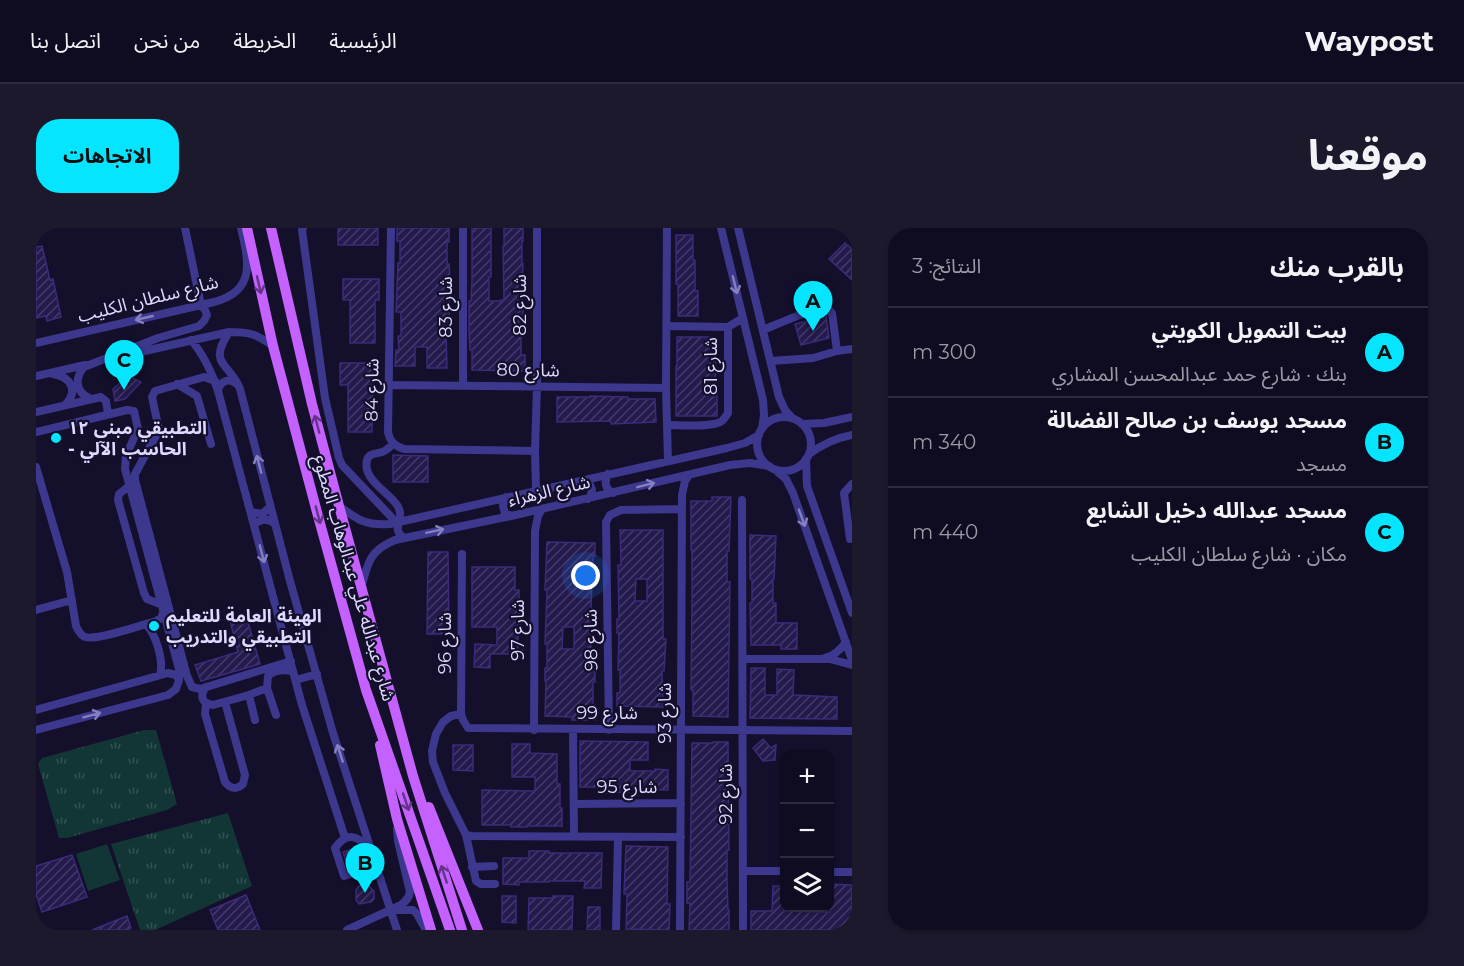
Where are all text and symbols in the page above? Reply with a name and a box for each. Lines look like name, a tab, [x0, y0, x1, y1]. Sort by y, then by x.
text: Waypost	[1305, 24, 1434, 58]
text: اتصل بنا	[30, 28, 101, 53]
text: من نحن	[134, 28, 200, 53]
text: الخريطة	[233, 28, 296, 53]
text: الرئيسية	[329, 28, 397, 53]
button: الاتجاهات	[36, 119, 179, 193]
text: موقعنا	[1308, 129, 1428, 181]
text: بالقرب منك	[1270, 251, 1404, 283]
text: النتائج: 3	[912, 254, 981, 278]
street label: شارع سلطان الكليب	[75, 271, 221, 330]
street label: شارع 82	[509, 274, 534, 336]
one-way arrow	[254, 275, 266, 294]
one-way arrow	[730, 275, 742, 294]
street label: شارع 83	[435, 276, 460, 338]
pin: A	[794, 282, 832, 331]
one-way arrow	[134, 313, 153, 325]
text: بيت التمويل الكويتي	[1152, 317, 1347, 344]
street label: شارع 81	[700, 337, 725, 395]
pin: C	[104, 340, 143, 390]
text: 300 m	[912, 340, 976, 364]
text: A	[1377, 340, 1392, 364]
street label: شارع 84	[360, 358, 387, 422]
street label: شارع 80	[496, 358, 560, 385]
text: بنك · شارع حمد عبدالمحسن المشاري	[1052, 362, 1347, 386]
text: مسجد يوسف بن صالح الفضالة	[1047, 407, 1347, 434]
one-way arrow	[311, 415, 323, 434]
place label: التطبيقي مبنى ١٢ - الحاسب الآلي	[68, 417, 207, 463]
text: 340 m	[912, 430, 976, 454]
text: B	[1377, 430, 1392, 454]
marker: التطبيقي مبنى ١٢ - الحاسب الآلي	[49, 431, 63, 445]
street label: شارع عبدالله علي عبدالوهاب المطوع	[305, 452, 400, 704]
text: مسجد	[1296, 452, 1347, 476]
one-way arrow	[253, 455, 264, 474]
street label: شارع الزهراء	[506, 471, 593, 514]
one-way arrow	[636, 479, 655, 491]
text: مسجد عبدالله دخيل الشايع	[1087, 497, 1347, 524]
one-way arrow	[312, 505, 324, 524]
one-way arrow	[798, 509, 809, 527]
text: 440 m	[912, 520, 978, 544]
text: C	[1377, 520, 1392, 544]
one-way arrow	[425, 525, 444, 537]
text: مكان · شارع سلطان الكليب	[1131, 542, 1347, 566]
one-way arrow	[257, 544, 268, 563]
your location	[571, 561, 600, 590]
street label: شارع 97	[507, 599, 532, 661]
place label: الهيئة العامة للتعليم التطبيقي والتدريب	[166, 605, 322, 651]
street label: شارع 98	[579, 609, 606, 671]
street label: شارع 96	[434, 612, 459, 674]
marker: الهيئة العامة للتعليم التطبيقي والتدريب	[147, 619, 161, 633]
street label: شارع 93	[654, 683, 679, 743]
street label: شارع 99	[576, 702, 638, 727]
one-way arrow	[83, 709, 102, 720]
one-way arrow	[333, 744, 344, 763]
map controls	[780, 750, 834, 912]
button: +	[780, 750, 834, 804]
street label: شارع 92	[715, 764, 740, 825]
street label: شارع 95	[597, 776, 657, 801]
one-way arrow	[401, 792, 412, 810]
button: −	[780, 804, 834, 858]
pin: B	[346, 844, 384, 893]
button: layers	[780, 858, 834, 912]
one-way arrow	[438, 865, 449, 884]

